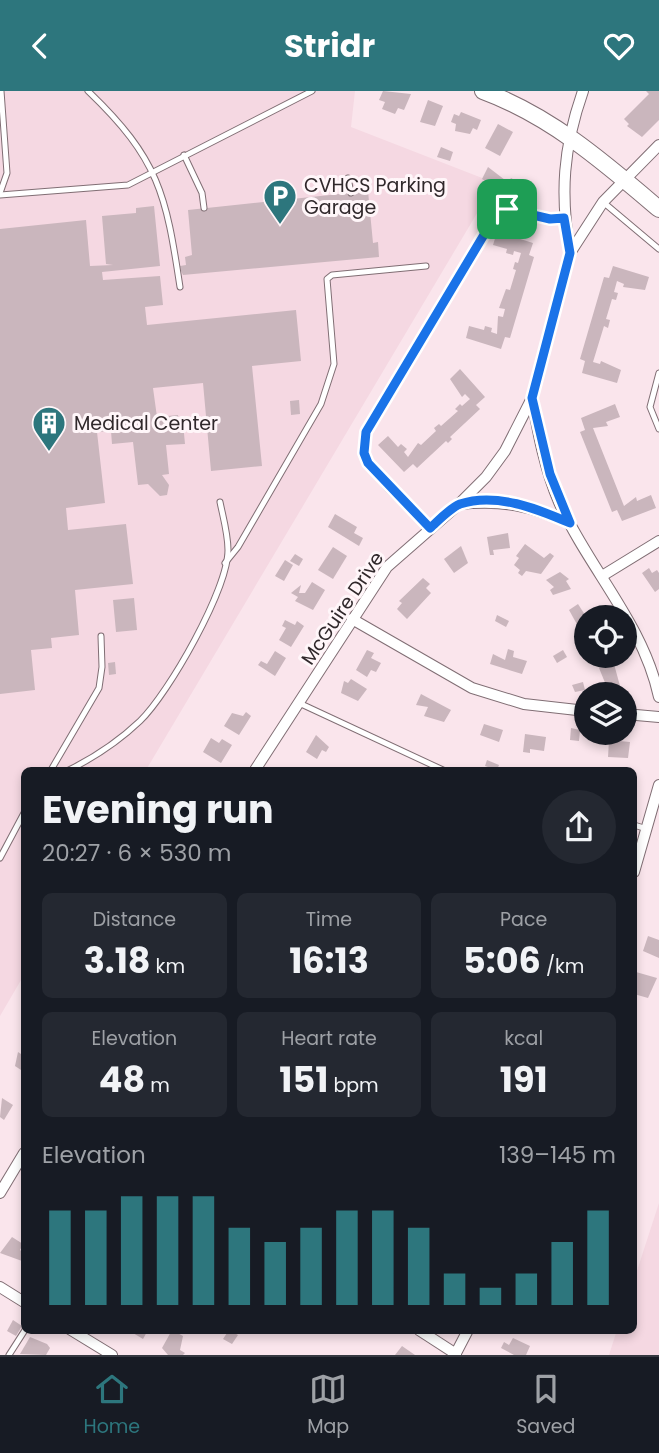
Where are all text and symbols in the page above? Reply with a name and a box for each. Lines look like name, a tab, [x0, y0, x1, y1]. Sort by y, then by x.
text: Stridr	[284, 23, 375, 68]
icon: back	[21, 27, 59, 65]
icon: heart	[600, 27, 638, 65]
place label: CVHCS Parking Garage	[304, 172, 446, 221]
parking icon: CVHCS Parking Garage	[261, 177, 299, 226]
pin	[477, 179, 537, 239]
icon: arrive	[488, 190, 526, 228]
building icon: Medical Center	[30, 404, 68, 453]
place label: Medical Center	[74, 410, 218, 437]
street label: McGuire Drive	[295, 546, 390, 670]
map controls	[574, 605, 637, 745]
button: locate	[574, 605, 637, 668]
button: layers	[574, 682, 637, 745]
text: Evening run	[42, 783, 274, 836]
button: share	[542, 790, 616, 864]
text: 20:27 · 6 × 530 m	[42, 837, 231, 869]
text: Distance	[93, 906, 176, 933]
text: Time	[306, 906, 352, 933]
text: Pace	[500, 906, 547, 933]
text: 3.18	[84, 936, 151, 985]
text: 16:13	[289, 936, 369, 985]
text: 5:06	[463, 936, 541, 985]
text: km	[151, 953, 185, 980]
text: /km	[541, 953, 584, 980]
text: Elevation	[92, 1025, 177, 1052]
text: Heart rate	[281, 1025, 377, 1052]
text: kcal	[504, 1025, 543, 1052]
text: 48	[99, 1055, 145, 1104]
text: 151	[279, 1055, 328, 1104]
text: 191	[500, 1055, 548, 1104]
text: m	[145, 1072, 170, 1099]
text: bpm	[328, 1072, 379, 1099]
text: Elevation	[42, 1139, 146, 1171]
text: 139–145 m	[499, 1139, 616, 1171]
tab: Home	[83, 1370, 140, 1441]
tab: Map	[307, 1370, 349, 1441]
tab: Saved	[516, 1370, 575, 1441]

